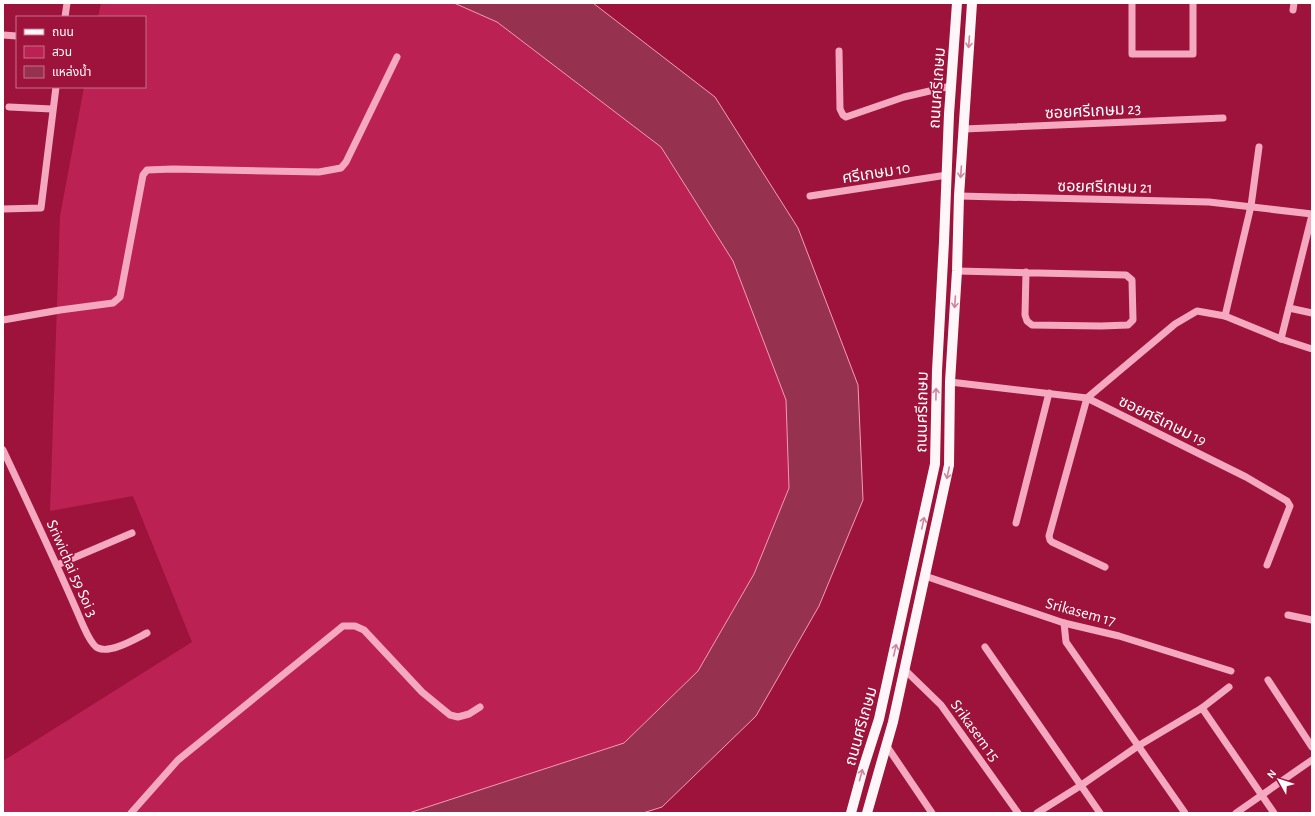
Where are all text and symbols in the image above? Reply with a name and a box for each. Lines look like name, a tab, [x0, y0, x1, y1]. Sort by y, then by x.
legend	[16, 16, 146, 88]
text: ถนน	[52, 26, 74, 38]
one-way arrow	[966, 35, 973, 48]
text: สวน	[52, 46, 72, 58]
street label: ถนนศรีเกษม	[926, 47, 948, 129]
text: แหล่งน้ำ	[52, 63, 91, 78]
street label: ซอยศรีเกษม 23	[1045, 100, 1142, 122]
street label: ศรีเกษม 10	[841, 160, 911, 186]
one-way arrow	[957, 165, 964, 178]
street label: ซอยศรีเกษม 21	[1057, 178, 1153, 196]
one-way arrow	[952, 295, 959, 308]
street label: ถนนศรีเกษม	[913, 371, 931, 453]
one-way arrow	[933, 388, 940, 401]
street label: ซอยศรีเกษม 19	[1116, 393, 1209, 449]
one-way arrow	[943, 466, 951, 479]
street label: Sriwichai 59 Soi 3	[44, 517, 101, 619]
one-way arrow	[919, 517, 927, 530]
street label: Srikasem 17	[1044, 595, 1118, 629]
one-way arrow	[891, 644, 899, 657]
street label: ถนนศรีเกษม	[842, 685, 880, 768]
street label: Srikasem 15	[948, 697, 1003, 764]
north arrow	[1259, 760, 1299, 800]
text: N	[1265, 768, 1278, 780]
one-way arrow	[858, 769, 866, 782]

